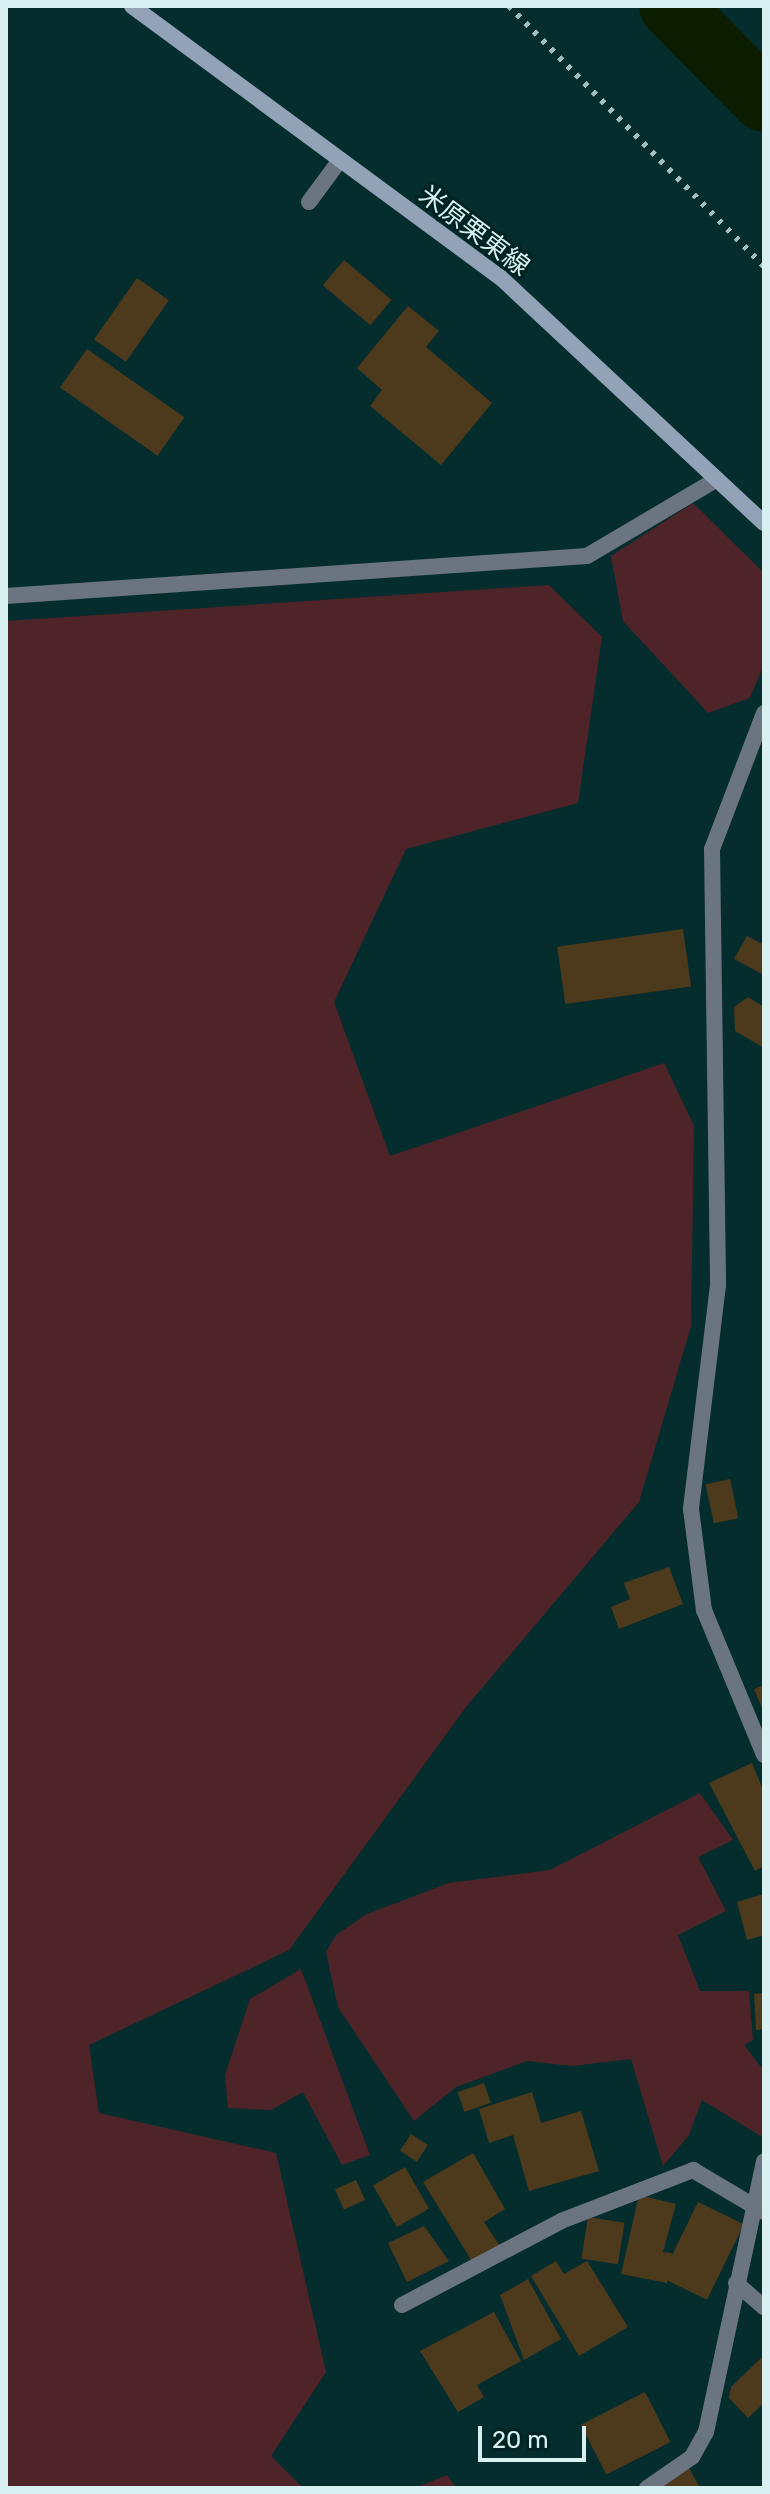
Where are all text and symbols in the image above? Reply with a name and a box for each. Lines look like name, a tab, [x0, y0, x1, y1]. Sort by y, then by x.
street label: 米原栗東線	[413, 179, 535, 283]
scale bar	[482, 2410, 590, 2460]
text: 20 m	[492, 2426, 549, 2454]

